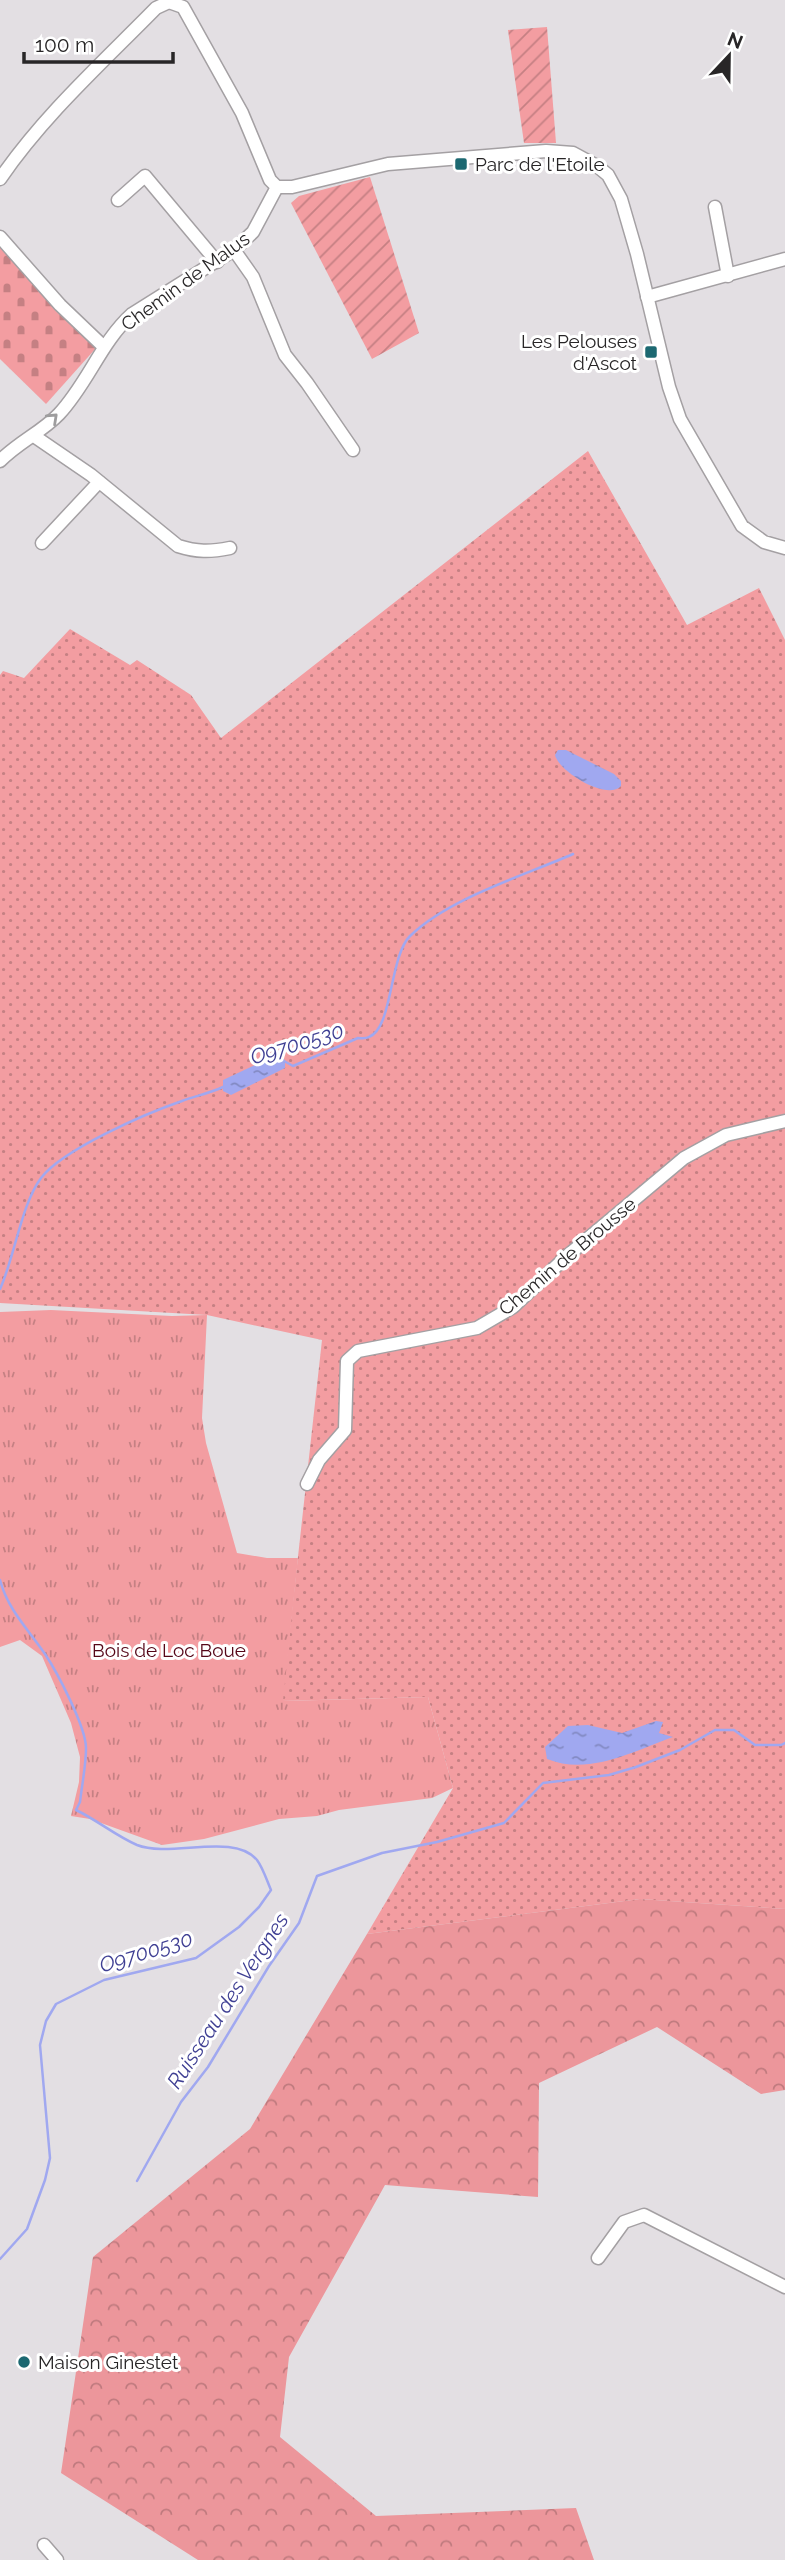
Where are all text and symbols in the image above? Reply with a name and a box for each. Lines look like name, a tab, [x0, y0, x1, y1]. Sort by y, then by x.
scale bar	[24, 21, 173, 65]
north arrow	[694, 21, 764, 91]
text: N	[725, 27, 746, 53]
text: 100 m	[35, 32, 94, 57]
place label: Parc de l'Etoile	[475, 153, 605, 175]
marker: Parc de l'Etoile	[453, 156, 469, 172]
street label: Chemin de Malus	[117, 227, 253, 335]
place label: Les Pelouses d'Ascot	[521, 330, 638, 374]
marker: Les Pelouses d'Ascot	[643, 344, 659, 360]
one-way arrow	[45, 414, 58, 427]
water label: O9700530	[247, 1017, 347, 1070]
street label: Chemin de Brousse	[494, 1192, 640, 1320]
park label: Bois de Loc Boue	[92, 1639, 246, 1661]
water label: Ruisseau des Vergnes	[162, 1908, 294, 2093]
water label: O9700530	[96, 1925, 196, 1978]
place label: Maison Ginestet	[38, 2351, 179, 2373]
marker: Maison Ginestet	[16, 2354, 32, 2370]

